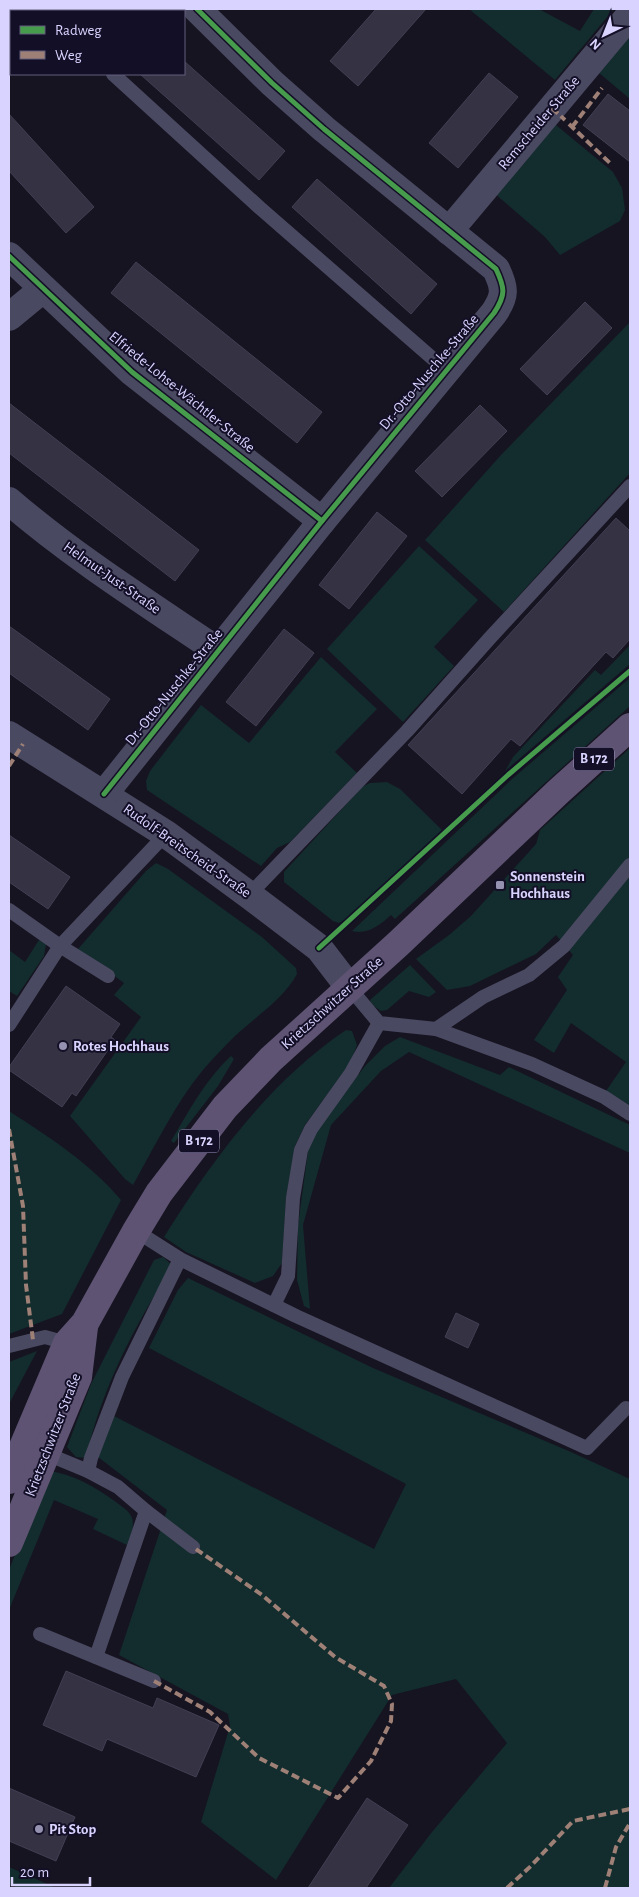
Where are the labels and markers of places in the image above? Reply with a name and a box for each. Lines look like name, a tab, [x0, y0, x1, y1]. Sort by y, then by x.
place label: Sonnenstein Hochhaus	[510, 869, 585, 901]
marker: Sonnenstein Hochhaus	[494, 879, 506, 891]
place label: Rotes Hochhaus	[73, 1039, 169, 1054]
marker: Rotes Hochhaus	[57, 1040, 69, 1052]
place label: Pit Stop	[49, 1822, 96, 1837]
marker: Pit Stop	[33, 1823, 45, 1835]

